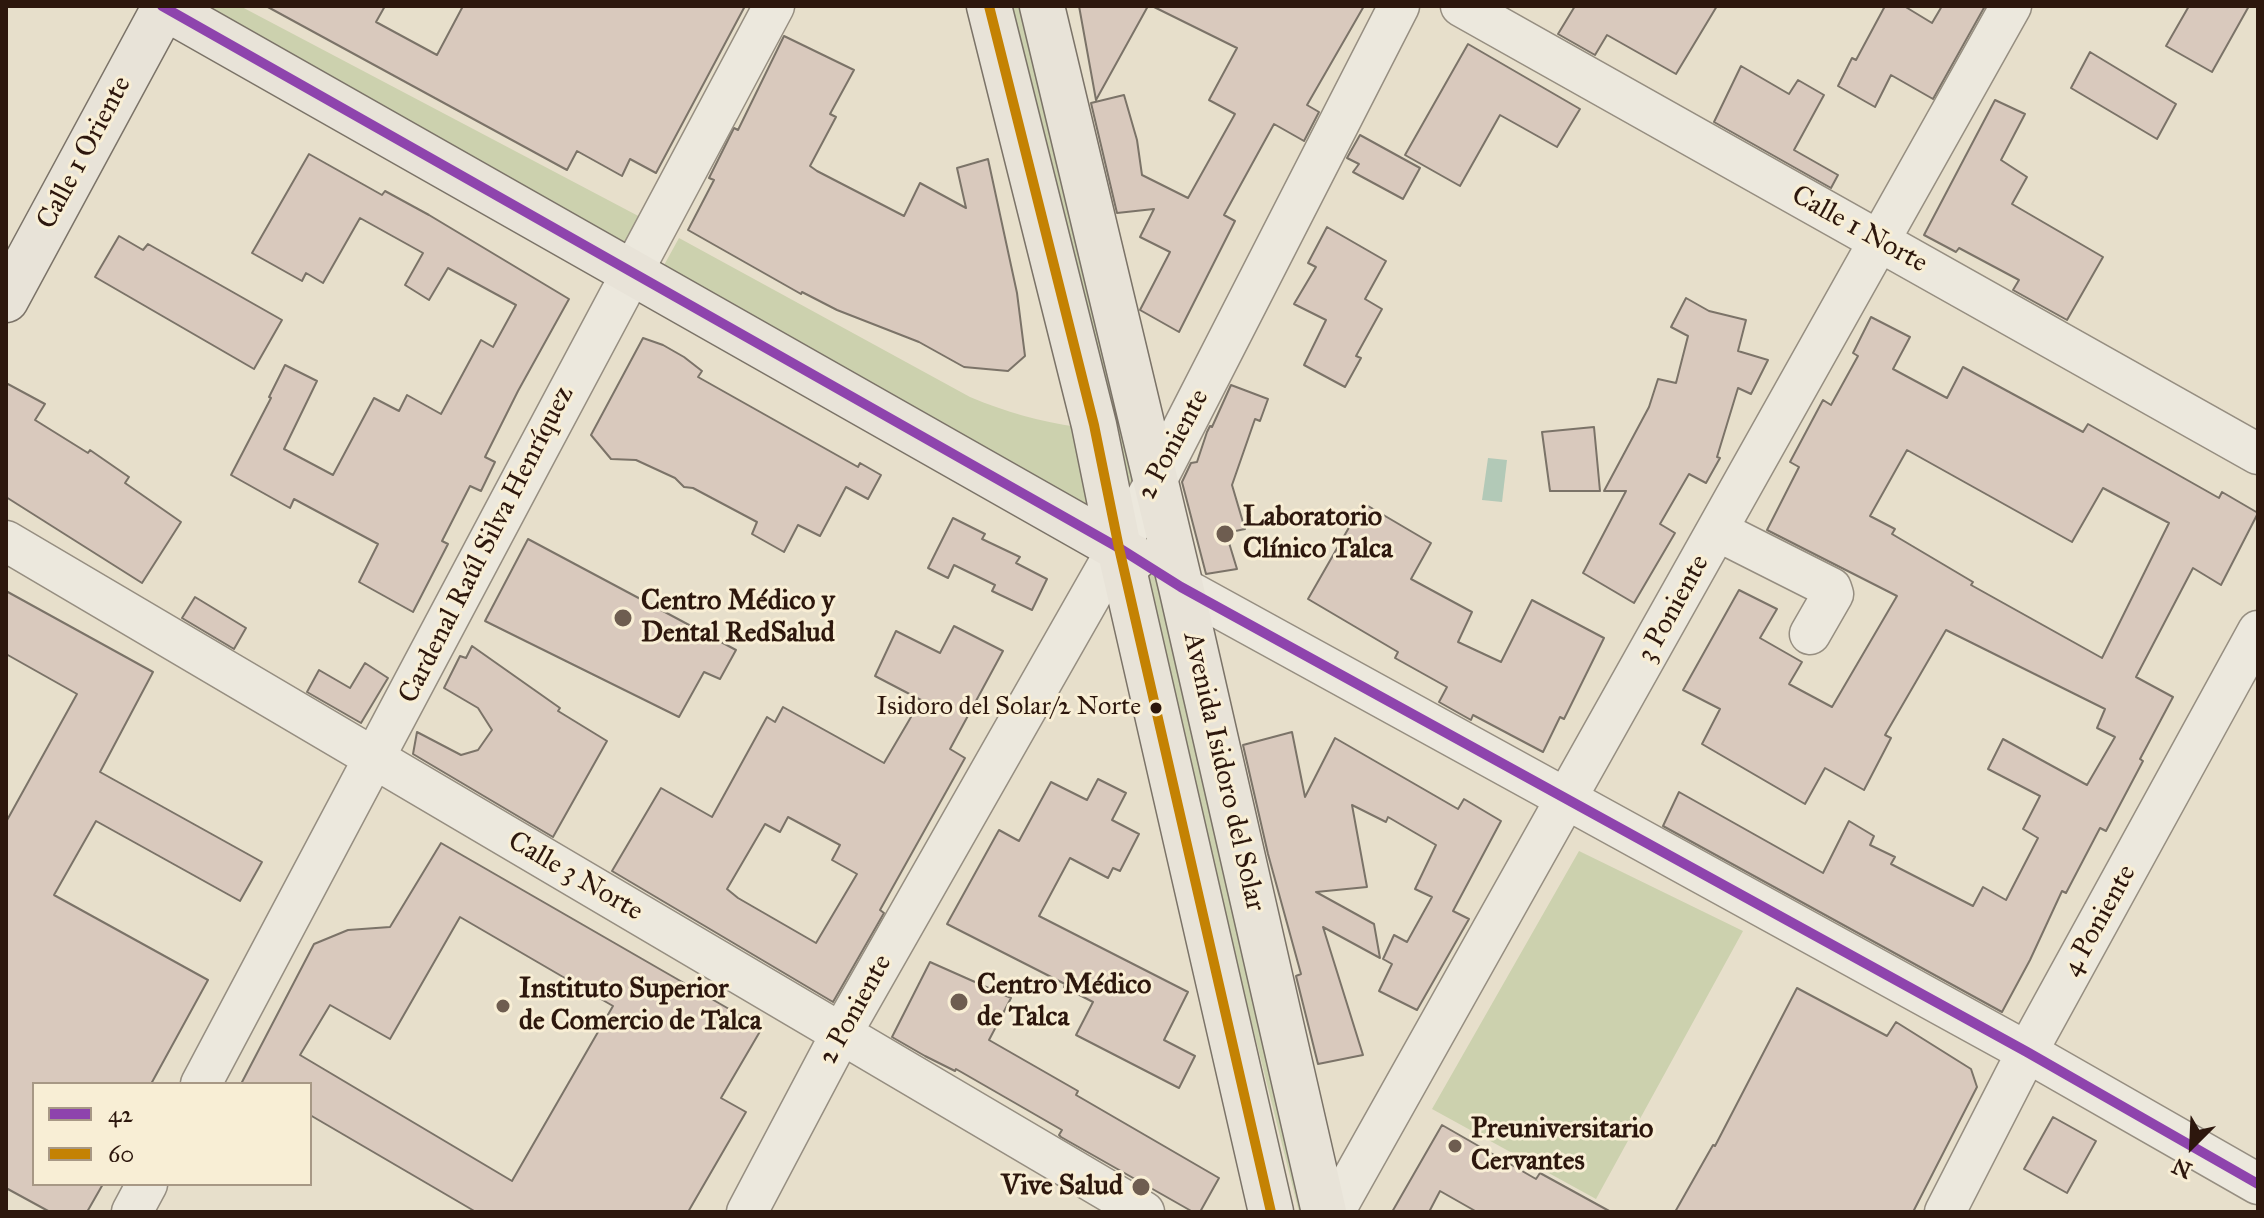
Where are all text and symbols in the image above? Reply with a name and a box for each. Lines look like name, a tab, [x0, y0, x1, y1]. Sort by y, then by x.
street label: Calle 1 Oriente	[31, 71, 139, 235]
street label: Calle 1 Norte	[1785, 179, 1933, 281]
street label: Cardenal Raúl Silva Henríquez	[392, 381, 582, 709]
street label: 2 Poniente	[1131, 384, 1217, 506]
place label: Laboratorio Clínico Talca	[1243, 501, 1393, 567]
marker: Laboratorio Clínico Talca	[1214, 523, 1236, 545]
street label: 3 Poniente	[1631, 549, 1717, 669]
place label: Centro Médico y Dental RedSalud	[641, 585, 835, 651]
marker: Centro Médico y Dental RedSalud	[612, 607, 634, 629]
street label: Avenida Isidoro del Solar	[1175, 629, 1271, 915]
place label: Isidoro del Solar/2 Norte	[876, 692, 1141, 724]
marker: Isidoro del Solar/2 Norte	[1148, 700, 1164, 716]
street label: Calle 3 Norte	[501, 825, 649, 929]
street label: 4 Poniente	[2056, 859, 2144, 983]
street label: 2 Poniente	[812, 949, 900, 1071]
place label: Centro Médico de Talca	[977, 969, 1151, 1035]
place label: Instituto Superior de Comercio de Talca	[519, 973, 761, 1039]
marker: Centro Médico de Talca	[948, 991, 970, 1013]
marker: Instituto Superior de Comercio de Talca	[494, 997, 512, 1015]
legend	[32, 1082, 312, 1186]
text: 42	[108, 1099, 133, 1129]
north arrow	[2152, 1106, 2232, 1186]
place label: Preuniversitario Cervantes	[1471, 1113, 1653, 1179]
marker: Preuniversitario Cervantes	[1446, 1137, 1464, 1155]
text: 60	[108, 1139, 134, 1169]
text: N	[2168, 1152, 2196, 1185]
place label: Vive Salud	[1001, 1170, 1123, 1204]
marker: Vive Salud	[1130, 1176, 1152, 1198]

